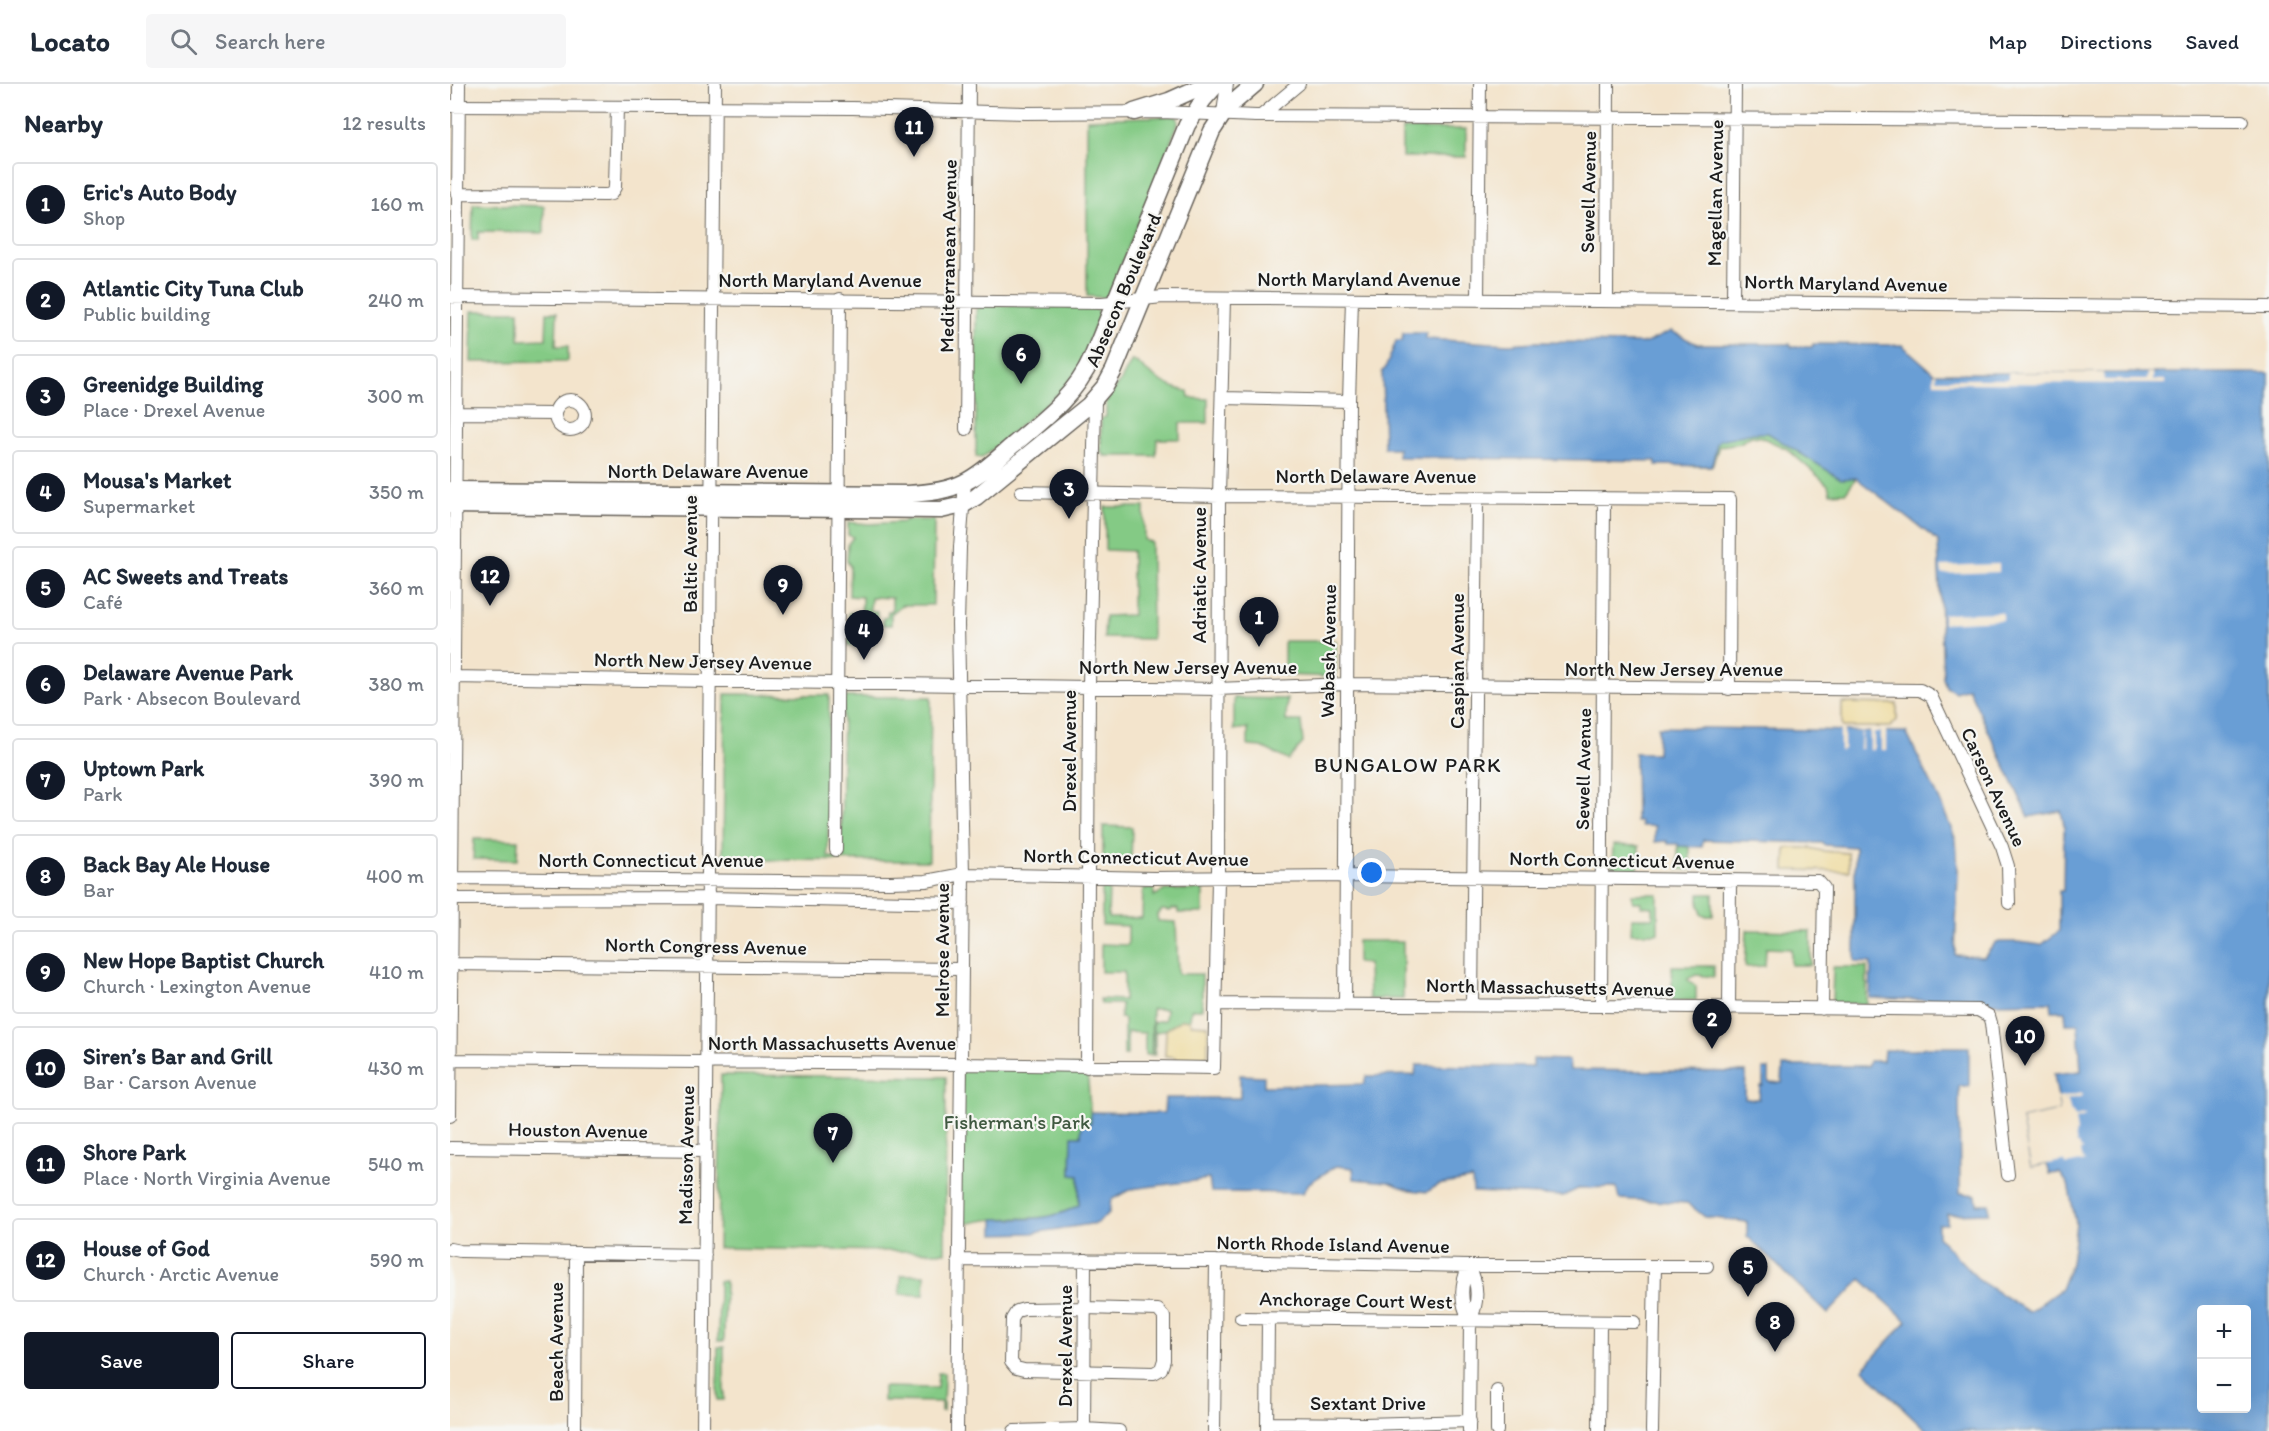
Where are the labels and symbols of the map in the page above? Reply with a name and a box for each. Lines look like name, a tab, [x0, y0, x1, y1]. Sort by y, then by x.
pin: 11	[894, 107, 934, 157]
street label: Magellan Avenue	[1702, 119, 1728, 267]
street label: Sewell Avenue	[1575, 131, 1601, 253]
street label: Mediterranean Avenue	[934, 159, 962, 353]
street label: Absecon Boulevard	[1080, 209, 1166, 370]
street label: North Maryland Avenue	[1257, 267, 1461, 291]
street label: North Maryland Avenue	[718, 268, 922, 292]
street label: North Maryland Avenue	[1744, 269, 1948, 297]
pin: 6	[1002, 334, 1040, 384]
street label: North Delaware Avenue	[607, 459, 809, 483]
street label: North Delaware Avenue	[1275, 464, 1477, 488]
pin: 3	[1050, 470, 1088, 519]
street label: Baltic Avenue	[678, 495, 702, 613]
street label: Adriatic Avenue	[1187, 507, 1211, 643]
pin: 12	[470, 556, 510, 606]
pin: 9	[764, 566, 802, 615]
street label: Wabash Avenue	[1315, 584, 1341, 718]
street label: Caspian Avenue	[1445, 593, 1469, 729]
pin: 1	[1240, 598, 1278, 647]
pin: 4	[844, 610, 884, 660]
street label: North New Jersey Avenue	[594, 647, 812, 675]
street label: North New Jersey Avenue	[1079, 655, 1297, 679]
street label: North New Jersey Avenue	[1565, 657, 1783, 681]
street label: Drexel Avenue	[1057, 690, 1081, 812]
street label: Sewell Avenue	[1570, 708, 1596, 830]
street label: Carson Avenue	[1956, 724, 2032, 850]
district label: BUNGALOW PARK	[1314, 752, 1502, 777]
street label: North Connecticut Avenue	[1023, 843, 1249, 871]
street label: North Connecticut Avenue	[1509, 846, 1735, 874]
street label: North Connecticut Avenue	[538, 848, 764, 872]
your location	[1357, 858, 1386, 887]
street label: Melrose Avenue	[930, 883, 954, 1017]
street label: North Congress Avenue	[605, 932, 807, 960]
street label: North Massachusetts Avenue	[1426, 973, 1674, 1001]
pin: 2	[1692, 1000, 1732, 1049]
pin: 10	[2006, 1016, 2044, 1066]
street label: North Massachusetts Avenue	[708, 1031, 956, 1055]
street label: Madison Avenue	[673, 1085, 699, 1225]
park label: Fisherman's Park	[944, 1110, 1090, 1134]
pin: 7	[814, 1114, 853, 1163]
street label: Houston Avenue	[508, 1117, 648, 1143]
street label: North Rhode Island Avenue	[1216, 1230, 1450, 1258]
pin: 5	[1728, 1248, 1768, 1297]
street label: Beach Avenue	[544, 1282, 568, 1402]
street label: Drexel Avenue	[1053, 1285, 1077, 1407]
street label: Anchorage Court West	[1259, 1286, 1453, 1314]
pin: 8	[1756, 1302, 1794, 1352]
street label: Sextant Drive	[1310, 1391, 1426, 1415]

